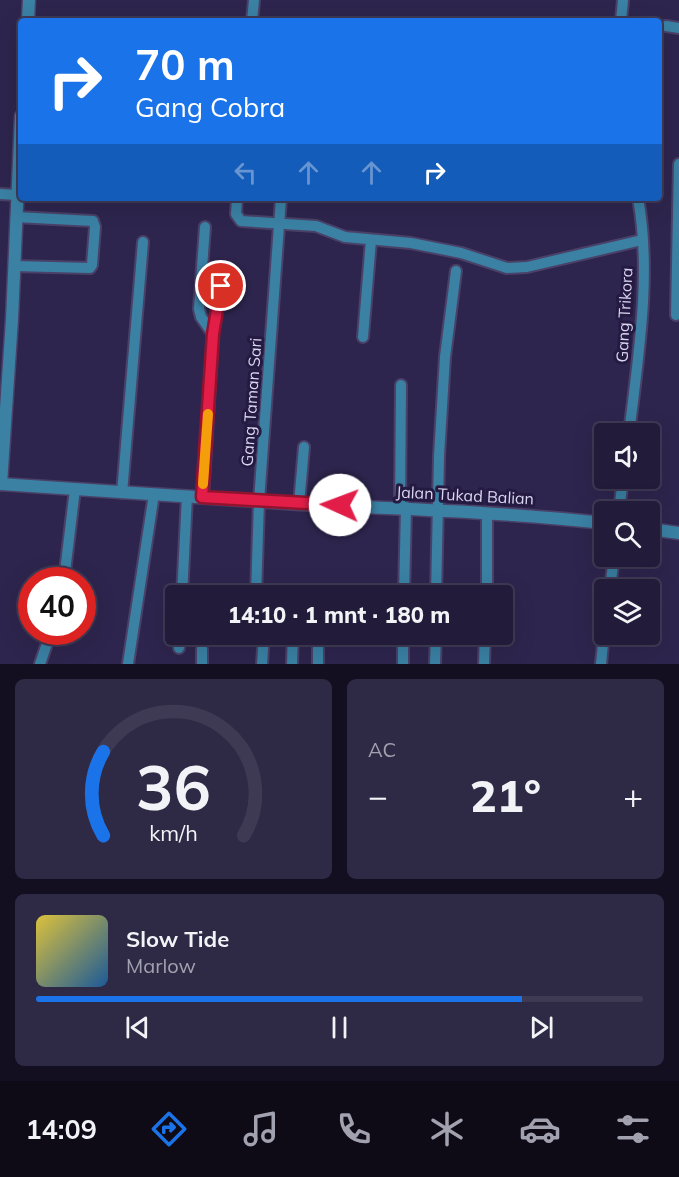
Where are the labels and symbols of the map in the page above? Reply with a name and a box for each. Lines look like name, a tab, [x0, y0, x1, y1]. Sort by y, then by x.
pin	[195, 260, 246, 311]
street label: Gang Trikora	[612, 267, 636, 363]
street label: Gang Taman Sari	[237, 337, 265, 467]
position arrow	[308, 473, 372, 537]
street label: Jalan Tukad Balian	[395, 481, 535, 509]
speed limit sign: 40	[18, 567, 96, 645]

